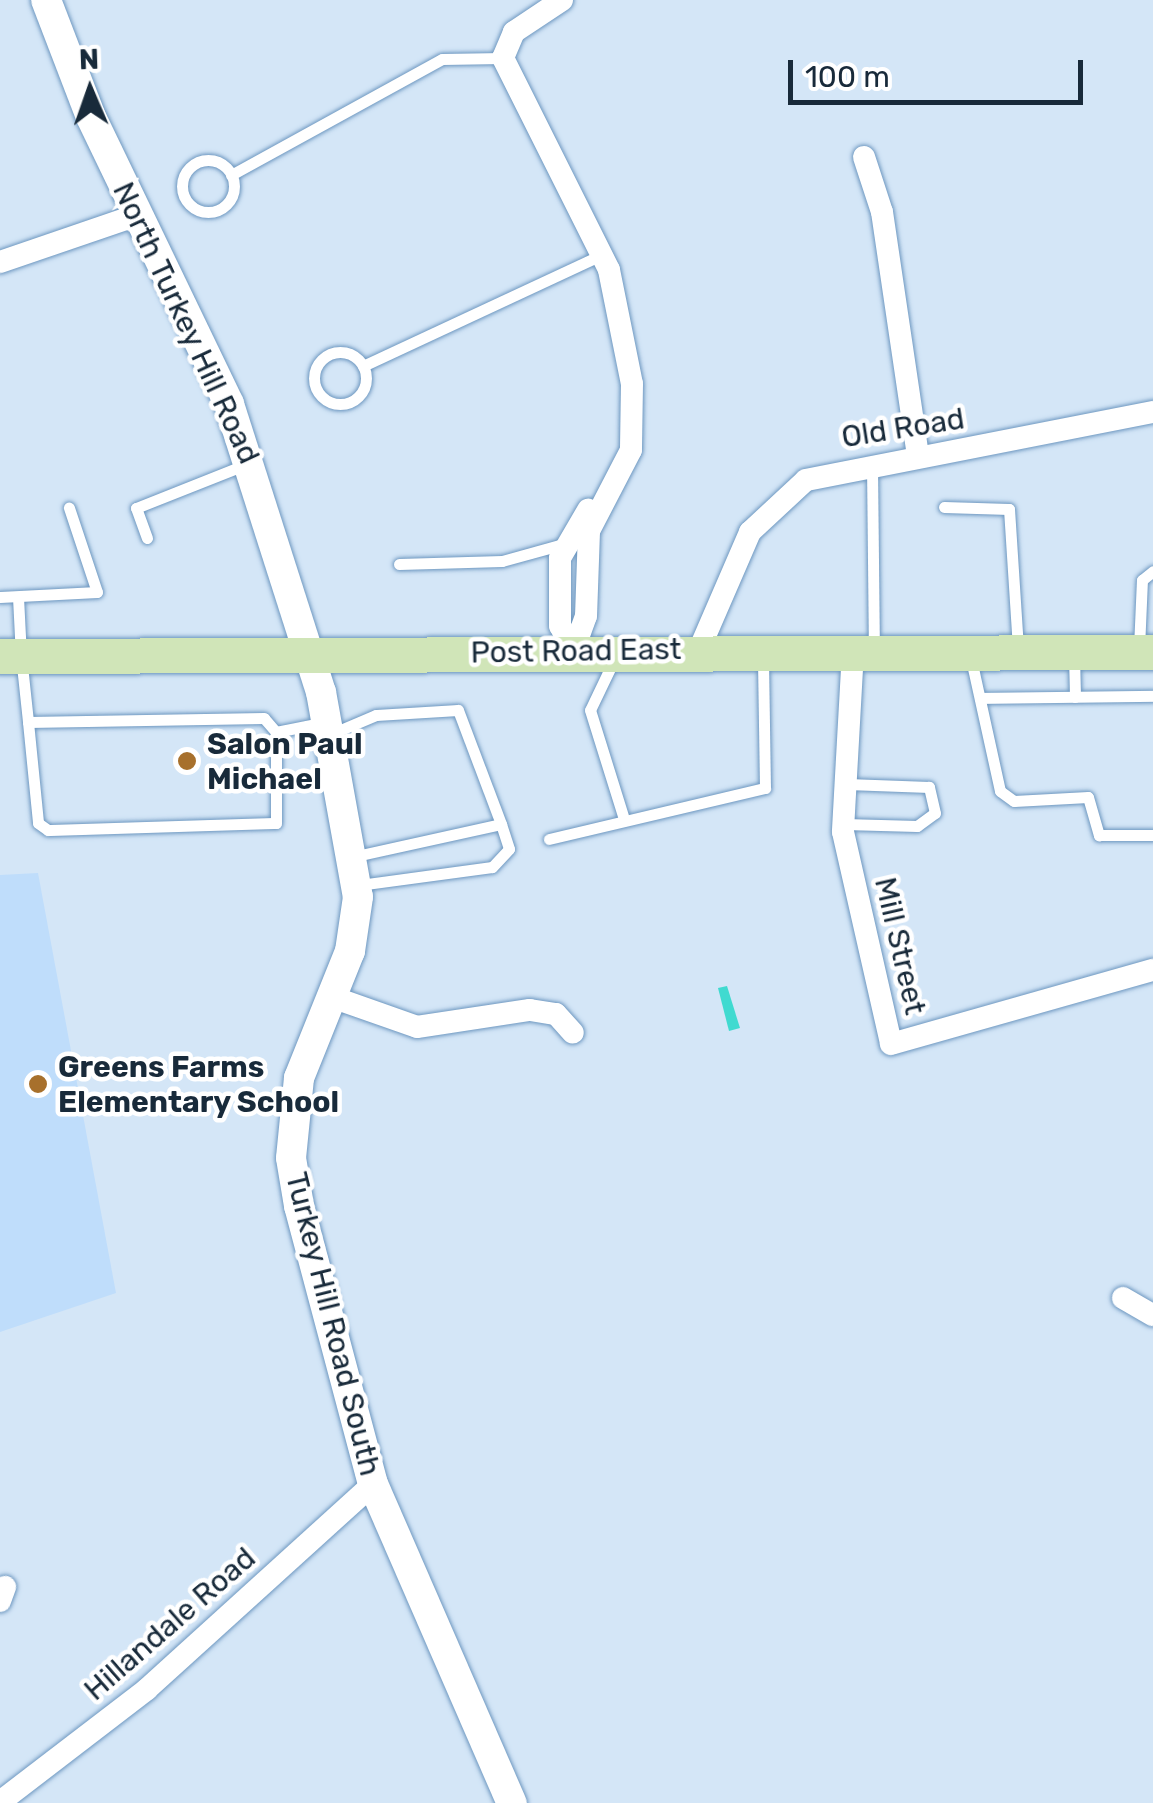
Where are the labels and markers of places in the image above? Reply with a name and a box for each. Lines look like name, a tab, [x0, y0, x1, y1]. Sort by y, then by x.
place label: Salon Paul Michael	[207, 726, 363, 796]
marker: Salon Paul Michael	[176, 750, 198, 772]
place label: Greens Farms Elementary School	[58, 1049, 340, 1120]
marker: Greens Farms Elementary School	[27, 1073, 49, 1095]

